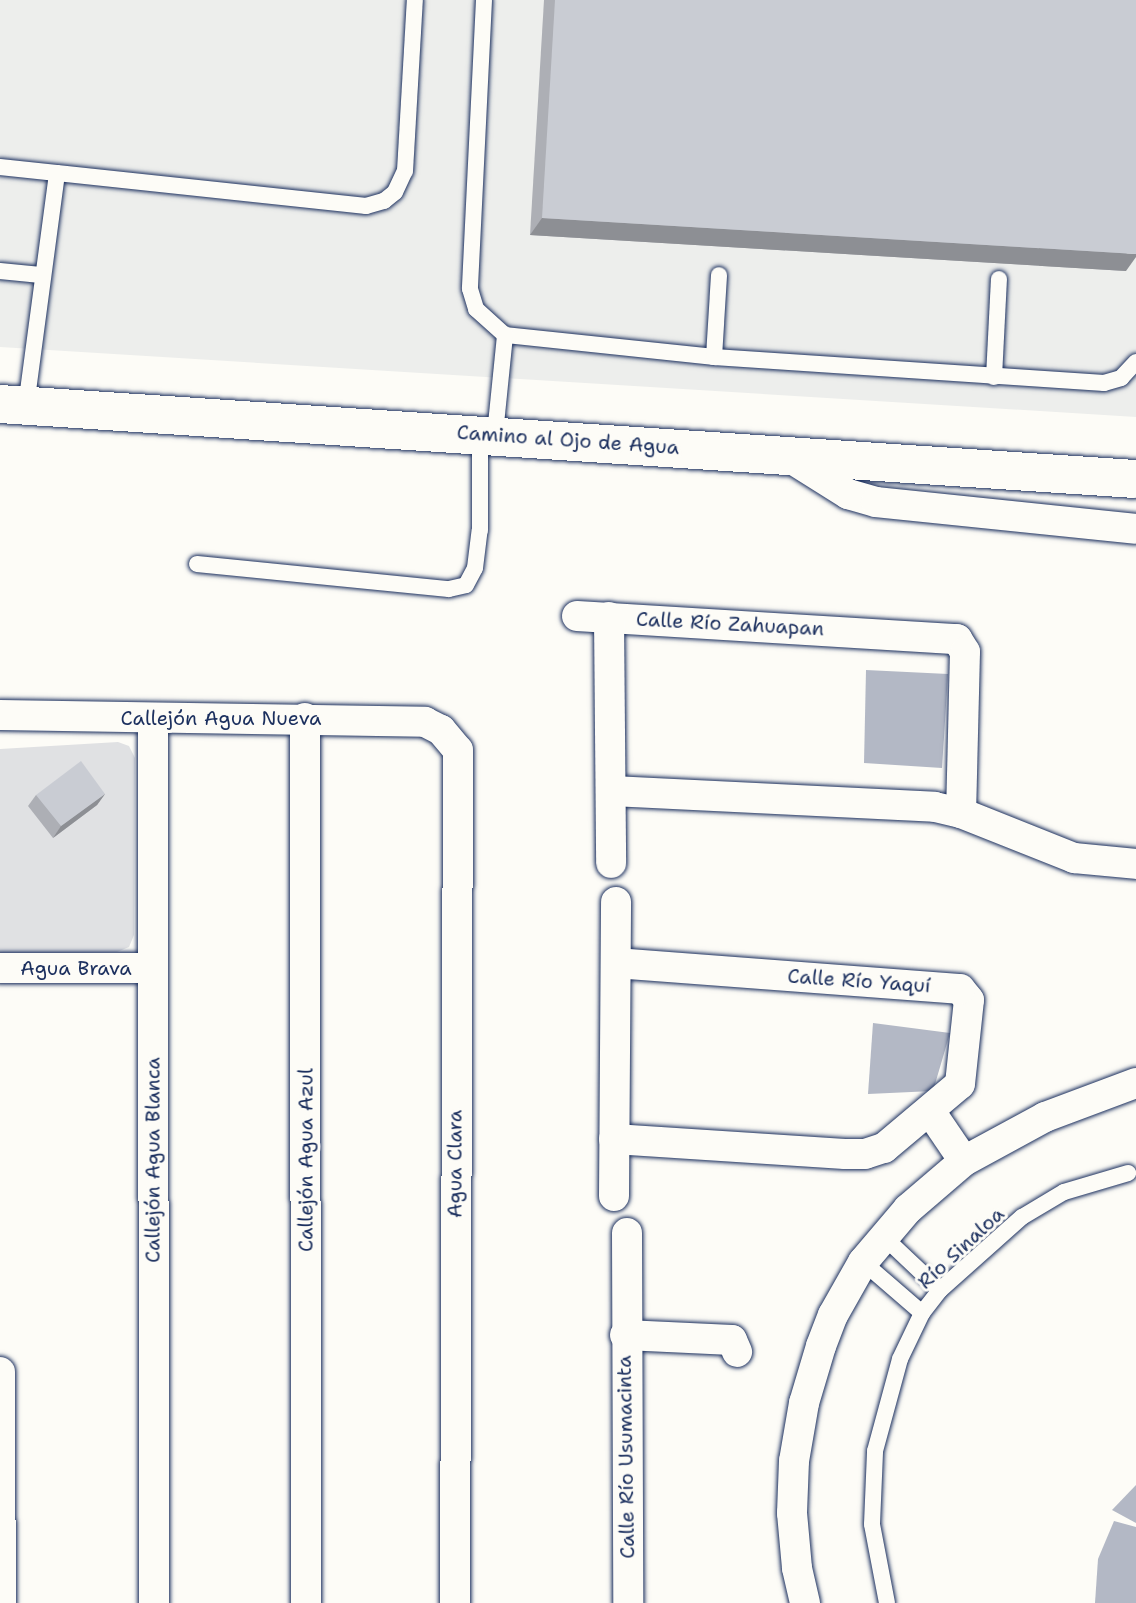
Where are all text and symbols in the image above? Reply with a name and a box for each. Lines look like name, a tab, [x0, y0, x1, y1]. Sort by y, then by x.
street label: Camino al Ojo de Agua	[456, 420, 680, 460]
street label: Calle Río Zahuapan	[635, 607, 825, 641]
street label: Callejón Agua Nueva	[120, 706, 322, 730]
street label: Agua Brava	[20, 956, 132, 980]
street label: Calle Río Yaquí	[787, 964, 931, 998]
street label: Callejón Agua Blanca	[141, 1057, 165, 1263]
street label: Callejón Agua Azul	[294, 1068, 318, 1252]
street label: Agua Clara	[443, 1110, 467, 1218]
street label: Río Sinaloa	[913, 1202, 1009, 1294]
street label: Calle Río Usumacinta	[612, 1355, 640, 1559]

